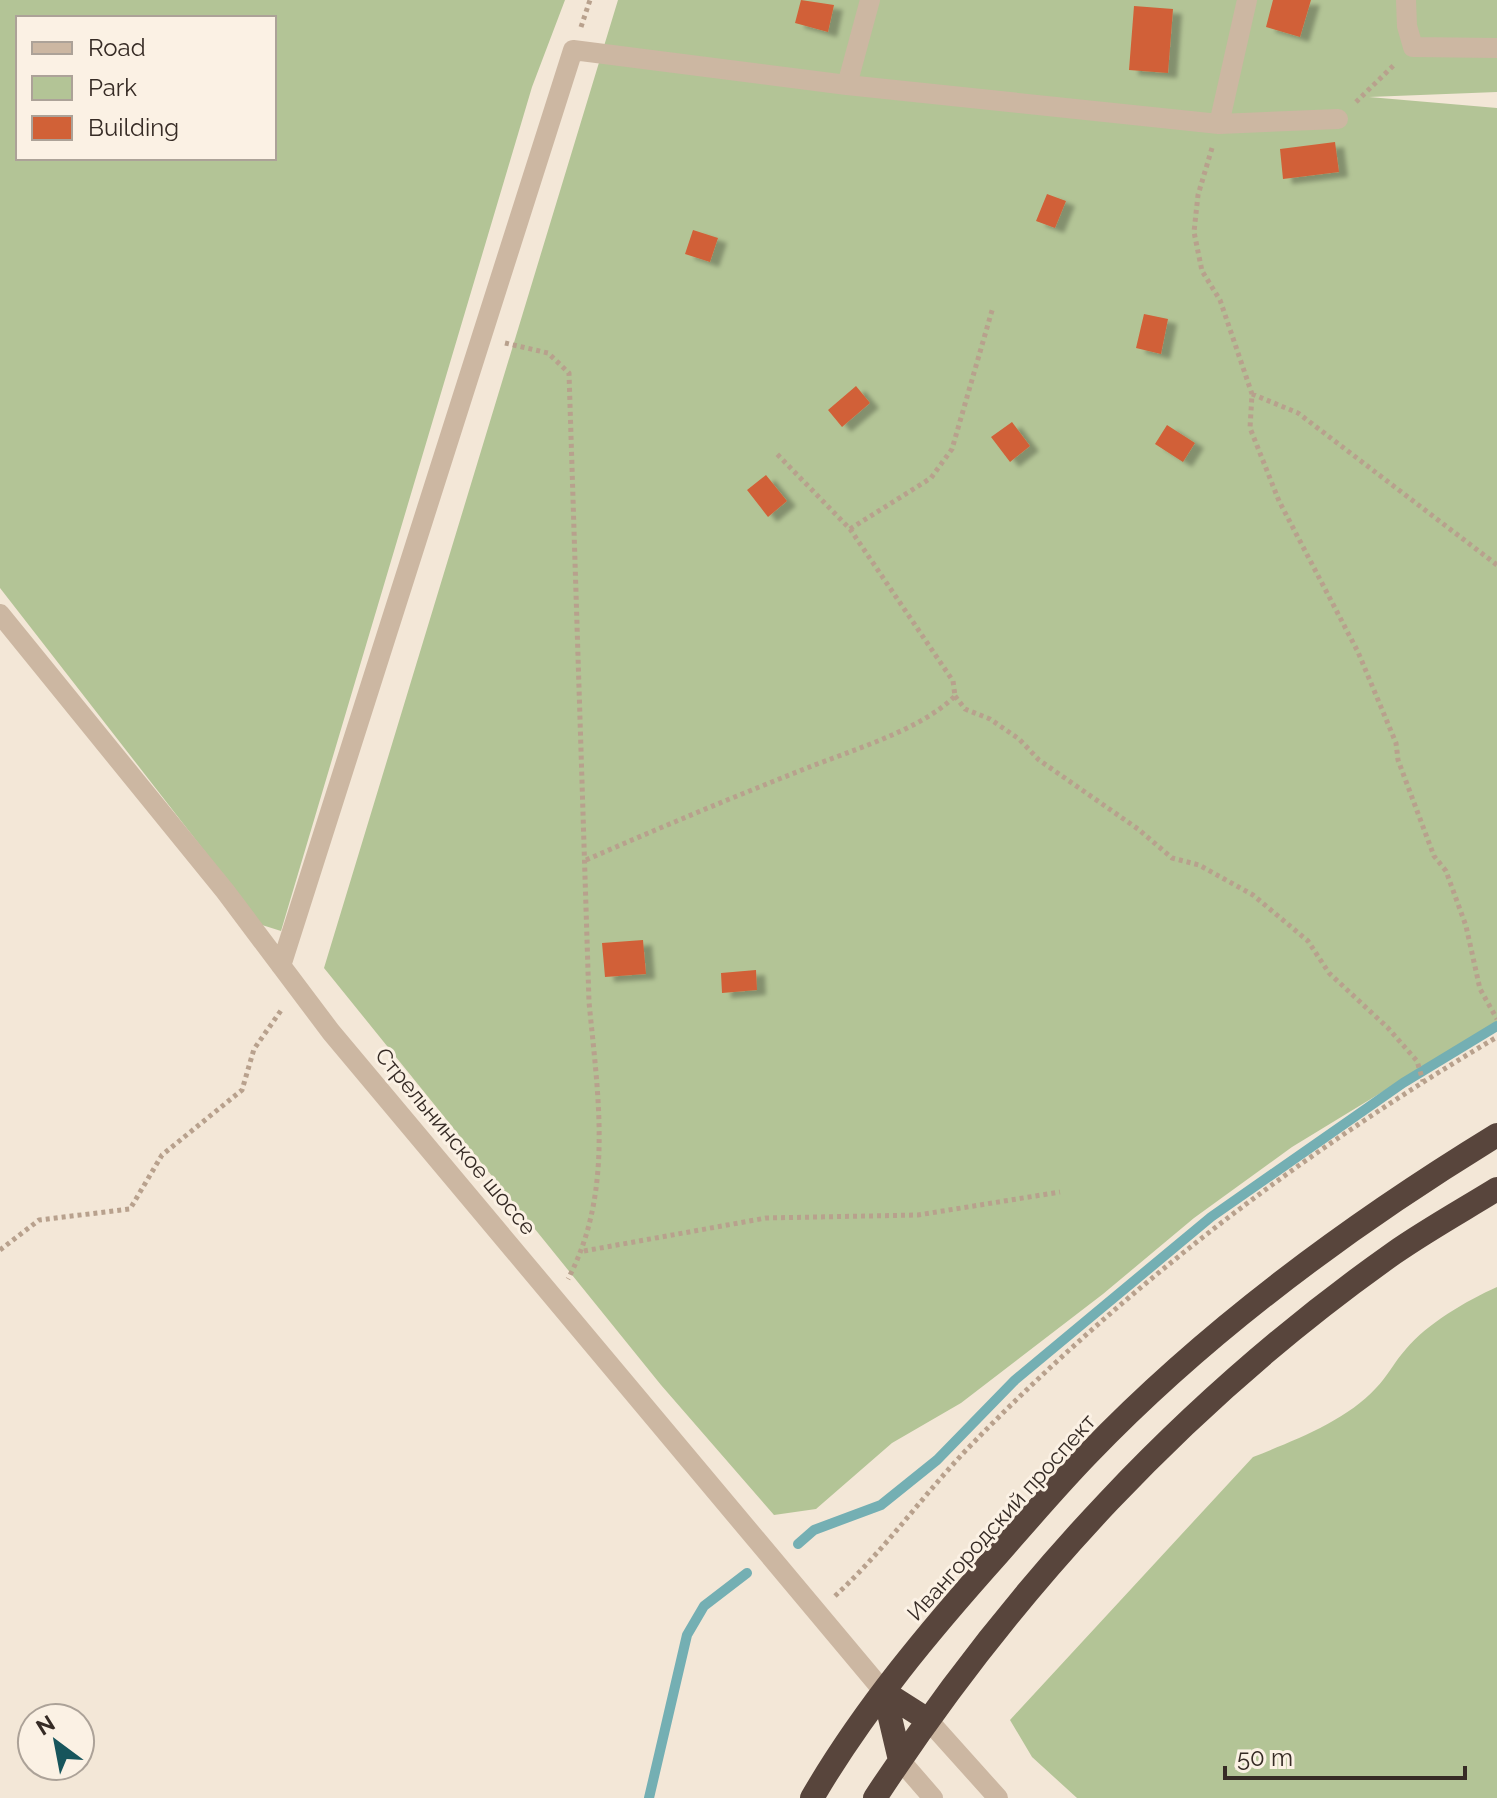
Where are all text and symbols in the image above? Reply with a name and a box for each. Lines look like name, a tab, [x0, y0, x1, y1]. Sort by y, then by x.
legend	[16, 16, 276, 160]
text: Road	[88, 33, 146, 62]
text: Park	[88, 73, 137, 102]
text: Building	[88, 113, 179, 142]
street label: Стрельнинское шоссе	[370, 1042, 542, 1240]
street label: Ивангородский проспект	[901, 1408, 1101, 1625]
north arrow	[16, 1702, 96, 1782]
text: N	[31, 1710, 59, 1741]
scale bar	[1225, 1730, 1465, 1780]
text: 50 m	[1237, 1743, 1293, 1772]

